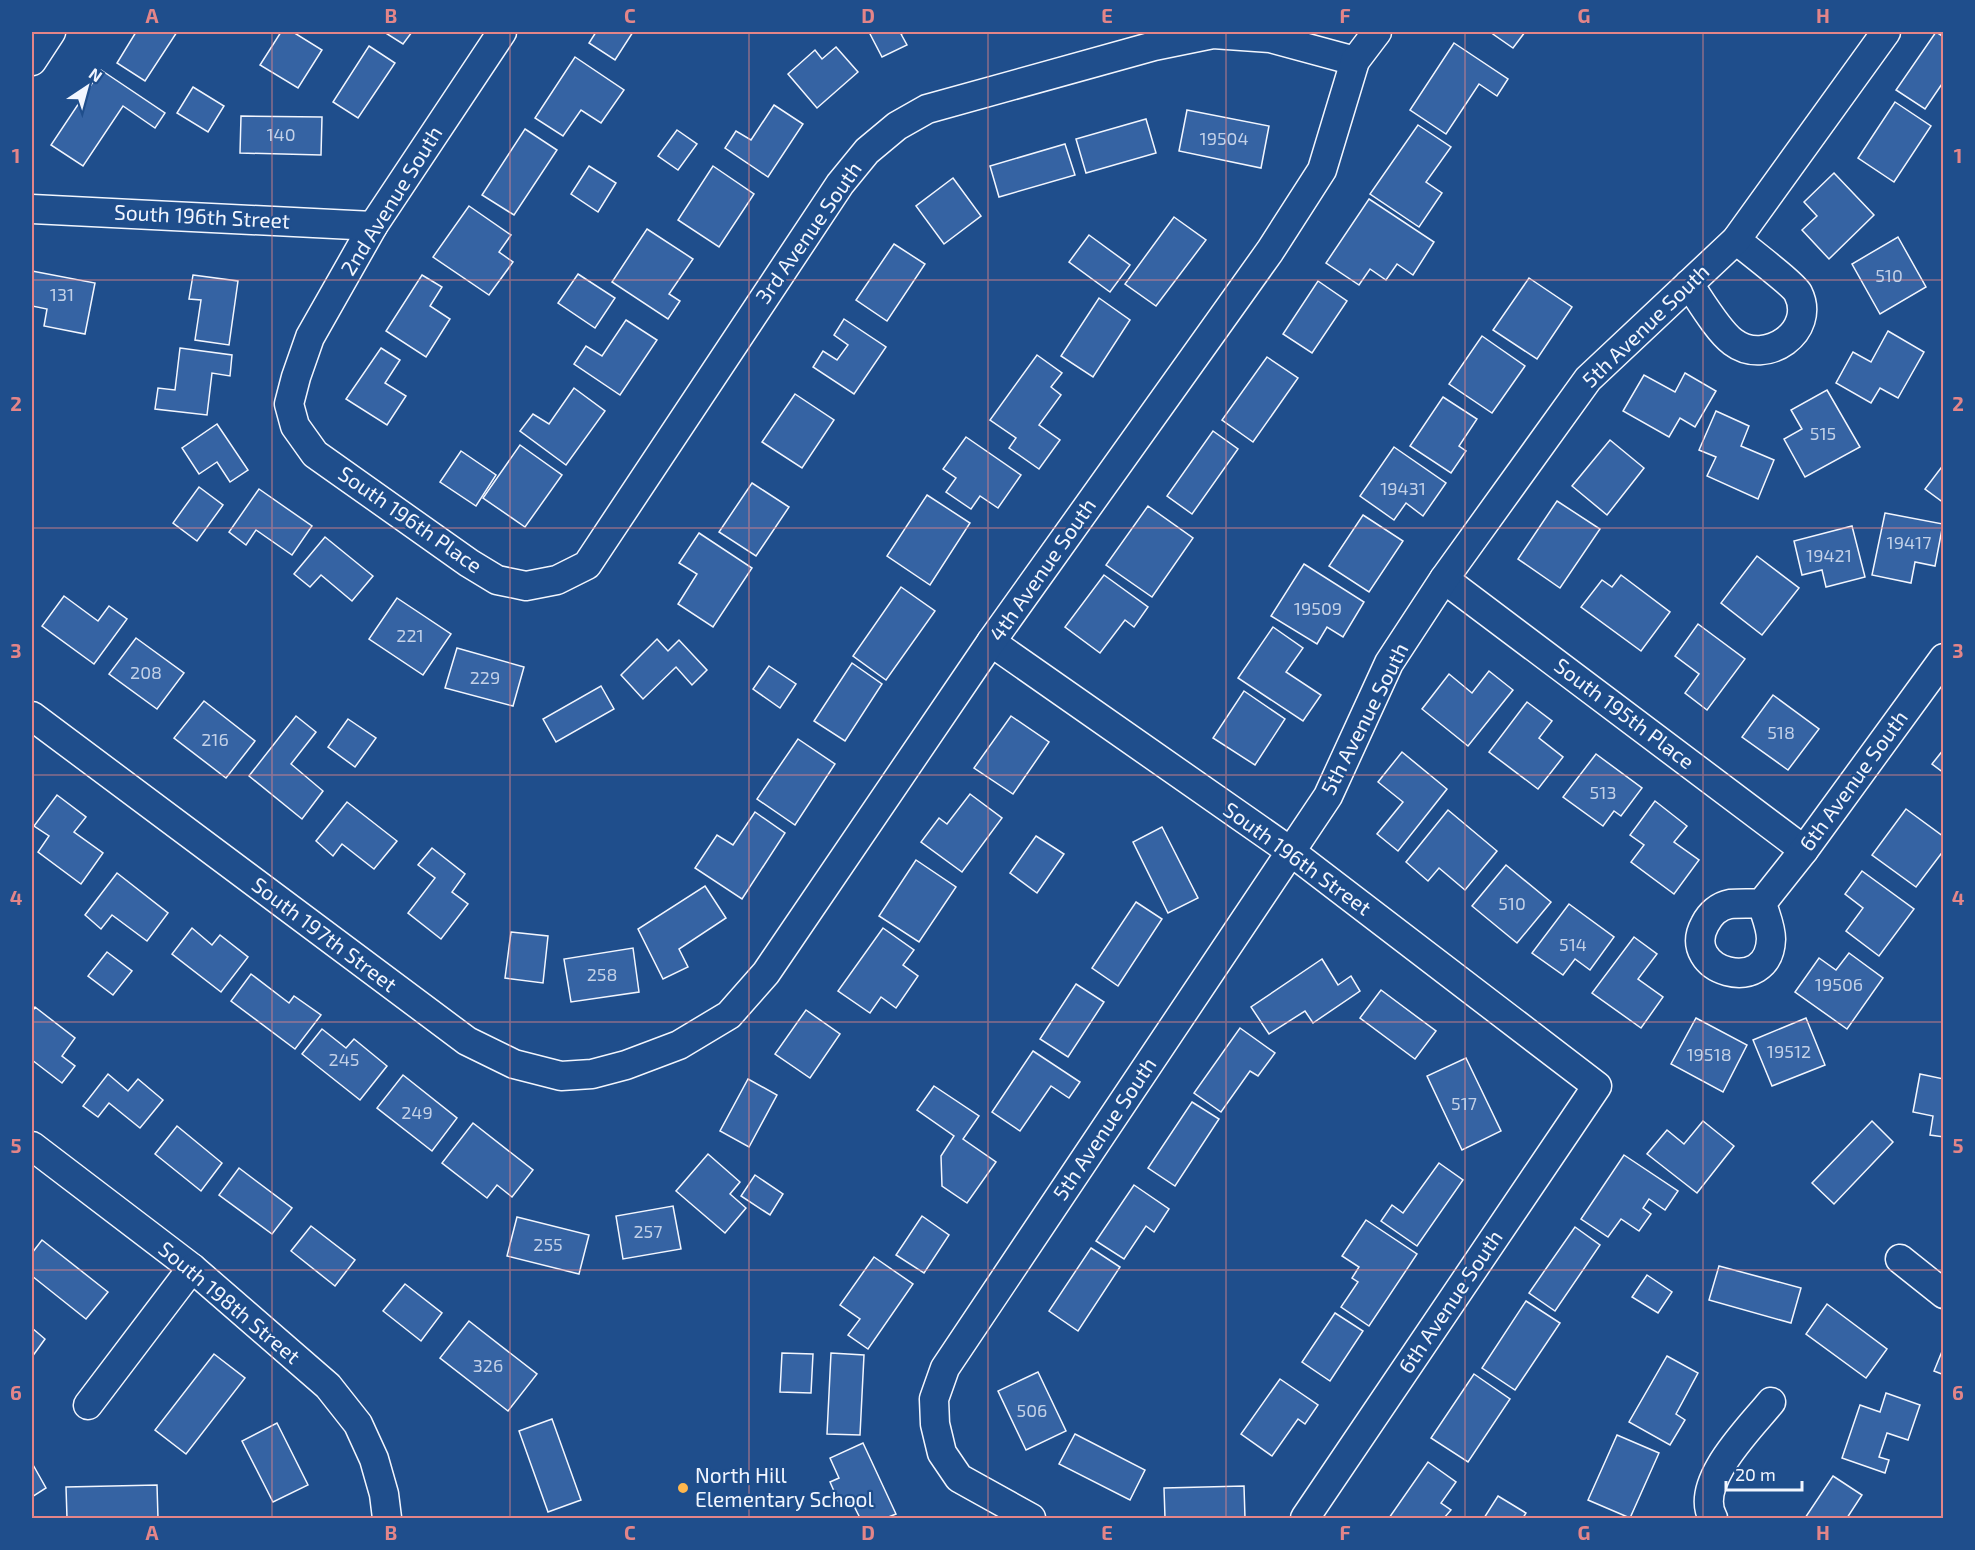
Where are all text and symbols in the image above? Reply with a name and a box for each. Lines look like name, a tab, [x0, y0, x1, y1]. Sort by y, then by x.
text: A	[145, 3, 159, 27]
text: B	[385, 3, 397, 27]
text: C	[624, 3, 636, 27]
text: D	[861, 3, 875, 27]
text: E	[1101, 3, 1113, 27]
text: F	[1339, 3, 1351, 27]
text: G	[1578, 3, 1590, 27]
text: H	[1816, 3, 1830, 27]
north arrow	[57, 57, 117, 117]
text: N	[86, 63, 106, 86]
street label: 2nd Avenue South	[335, 121, 447, 279]
house number: 140	[266, 123, 296, 145]
house number: 19504	[1199, 127, 1249, 149]
text: 1	[12, 143, 20, 167]
text: 1	[1954, 143, 1962, 167]
street label: 3rd Avenue South	[750, 157, 866, 308]
street label: South 196th Street	[113, 198, 291, 233]
street label: 5th Avenue South	[1576, 258, 1714, 392]
house number: 510	[1875, 264, 1903, 286]
house number: 131	[50, 283, 74, 305]
text: 2	[10, 391, 22, 415]
text: 2	[1952, 391, 1964, 415]
house number: 515	[1810, 422, 1836, 444]
street label: South 196th Place	[334, 460, 487, 578]
house number: 19431	[1380, 477, 1426, 499]
street label: 4th Avenue South	[983, 493, 1100, 645]
house number: 19417	[1887, 531, 1931, 553]
house number: 19421	[1806, 544, 1852, 566]
house number: 19509	[1294, 597, 1342, 619]
house number: 221	[396, 624, 424, 646]
text: 3	[10, 638, 22, 662]
street label: 5th Avenue South	[1315, 638, 1413, 798]
text: 3	[1952, 638, 1964, 662]
street label: South 195th Place	[1550, 652, 1700, 774]
house number: 208	[130, 661, 162, 683]
house number: 229	[470, 666, 500, 688]
street label: 6th Avenue South	[1793, 705, 1912, 855]
house number: 518	[1767, 721, 1795, 743]
house number: 216	[201, 728, 229, 750]
house number: 513	[1590, 781, 1616, 803]
street label: South 196th Street	[1219, 796, 1377, 920]
street label: South 197th Street	[248, 871, 402, 996]
text: 4	[10, 885, 23, 909]
text: 4	[1952, 885, 1965, 909]
house number: 510	[1498, 892, 1526, 914]
house number: 514	[1559, 933, 1587, 955]
house number: 258	[587, 963, 617, 985]
house number: 19506	[1815, 973, 1863, 995]
house number: 19512	[1767, 1040, 1811, 1062]
house number: 19518	[1686, 1043, 1732, 1065]
house number: 245	[329, 1048, 359, 1070]
street label: 5th Avenue South	[1047, 1052, 1161, 1204]
house number: 517	[1451, 1092, 1477, 1114]
house number: 249	[401, 1101, 433, 1123]
text: 5	[10, 1133, 22, 1157]
text: 5	[1952, 1133, 1964, 1157]
house number: 257	[634, 1220, 662, 1242]
street label: 6th Avenue South	[1393, 1225, 1507, 1378]
house number: 255	[533, 1233, 563, 1255]
street label: South 198th Street	[154, 1235, 306, 1368]
house number: 326	[473, 1354, 503, 1376]
text: 6	[10, 1380, 22, 1404]
text: 6	[1952, 1380, 1964, 1404]
house number: 506	[1017, 1399, 1047, 1421]
scale bar	[1726, 1454, 1802, 1492]
place label: North Hill Elementary School	[695, 1462, 875, 1511]
text: 20 m	[1735, 1463, 1776, 1485]
marker: North Hill Elementary School	[676, 1481, 690, 1495]
text: A	[145, 1520, 159, 1544]
text: B	[385, 1520, 397, 1544]
text: C	[624, 1520, 636, 1544]
text: D	[861, 1520, 875, 1544]
text: E	[1101, 1520, 1113, 1544]
text: F	[1339, 1520, 1351, 1544]
text: G	[1578, 1520, 1590, 1544]
text: H	[1816, 1520, 1830, 1544]

